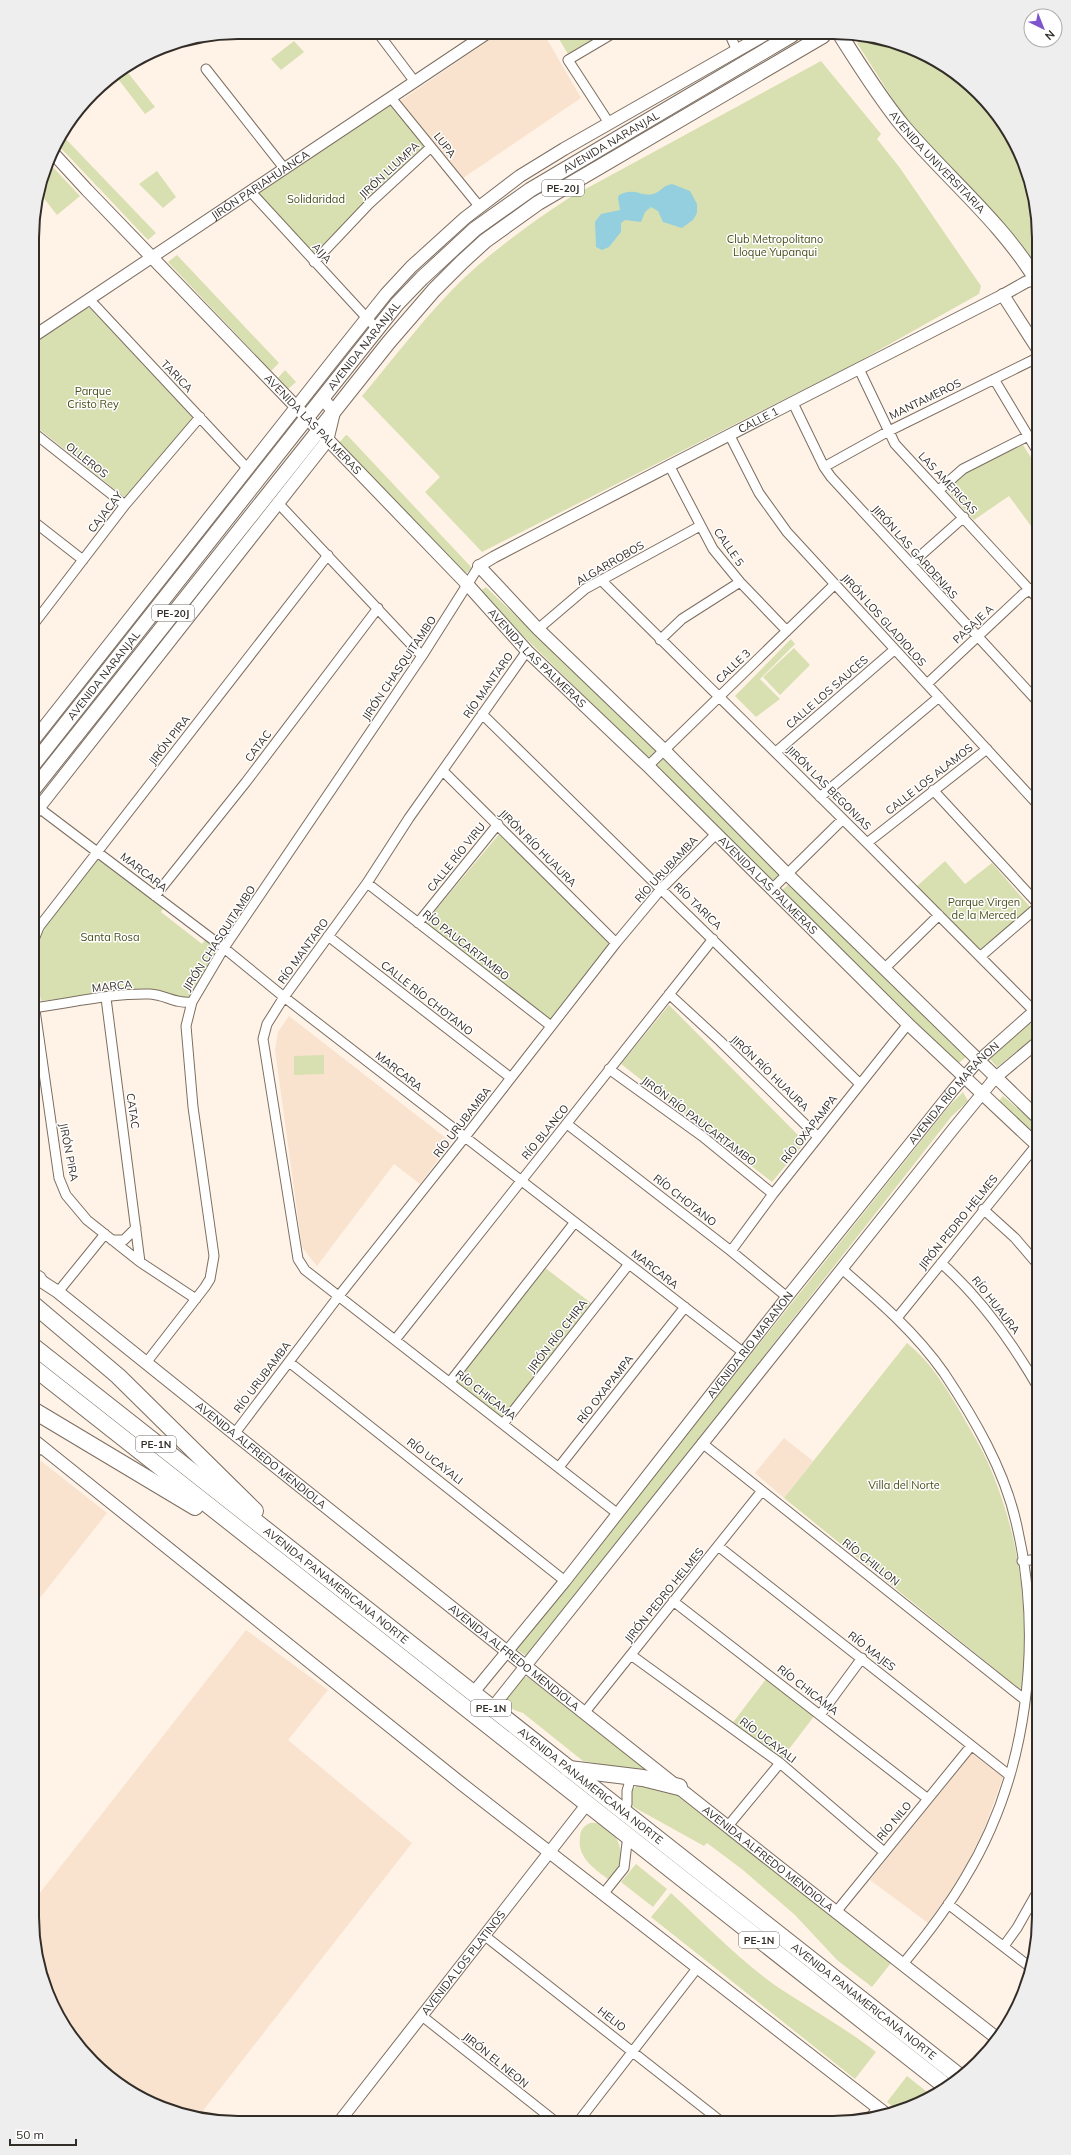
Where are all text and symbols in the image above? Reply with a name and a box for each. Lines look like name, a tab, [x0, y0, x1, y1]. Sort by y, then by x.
north arrow	[1023, 8, 1063, 48]
text: N	[1042, 27, 1058, 43]
street label: AVENIDA NARANJAL	[560, 108, 662, 176]
street label: AVENIDA UNIVERSITARIA	[886, 108, 988, 216]
street label: LUPA	[431, 130, 459, 160]
street label: JIRÓN LLUMPA	[356, 139, 422, 201]
street label: JIRÓN PARIAHUANCA	[209, 147, 312, 223]
road number: PE-20J	[542, 180, 584, 196]
park label: Solidaridad	[287, 192, 345, 206]
park label: Club Metropolitano Lloque Yupanqui	[727, 232, 823, 259]
street label: AIJA	[309, 240, 335, 266]
street label: AVENIDA NARANJAL	[324, 299, 403, 393]
street label: TARICA	[158, 357, 196, 395]
street label: AVENIDA LAS PALMERAS	[261, 371, 365, 477]
street label: MANTAMEROS	[887, 375, 963, 422]
park label: Parque Cristo Rey	[67, 384, 119, 411]
street label: CALLE 1	[736, 404, 781, 436]
street label: OLLEROS	[63, 439, 111, 481]
street label: LAS AMERICAS	[916, 449, 981, 517]
street label: CAJACAY	[85, 488, 126, 535]
street label: JIRÓN LAS GARDENIAS	[869, 502, 961, 602]
street label: CALLE 5	[711, 525, 747, 569]
street label: ALGARROBOS	[573, 538, 647, 588]
street label: JIRÓN LOS GLADIOLOS	[839, 571, 929, 669]
street label: PASAJE A	[950, 602, 996, 646]
road number: PE-20J	[152, 605, 194, 621]
street label: AVENIDA LAS PALMERAS	[485, 605, 589, 711]
street label: JIRÓN CHASQUITAMBO	[359, 613, 439, 723]
street label: AVENIDA NARANJAL	[64, 628, 143, 723]
street label: CALLE 3	[713, 646, 753, 686]
street label: RÍO MANTARO	[460, 649, 516, 721]
street label: CALLE LOS SAUCES	[783, 652, 871, 731]
street label: JIRÓN PIRA	[145, 712, 193, 768]
street label: CATAC	[242, 727, 274, 765]
street label: CALLE LOS ALAMOS	[882, 740, 976, 818]
street label: JIRÓN LAS BEGONIAS	[784, 743, 874, 833]
street label: JIRÓN RÍO HUAURA	[496, 806, 580, 890]
street label: CALLE RÍO VIRU	[424, 820, 488, 894]
street label: RÍO URUBAMBA	[632, 833, 700, 905]
street label: AVENIDA LAS PALMERAS	[715, 833, 821, 937]
street label: MARCARA	[118, 849, 170, 895]
street label: RÍO TARICA	[671, 880, 725, 932]
street label: JIRÓN CHASQUITAMBO	[180, 883, 258, 993]
park label: Parque Virgen de la Merced	[948, 895, 1020, 922]
street label: RÍO PAUCARTAMBO	[420, 907, 512, 983]
street label: RÍO MANTARO	[275, 916, 331, 986]
park label: Santa Rosa	[80, 930, 140, 944]
street label: CALLE RÍO CHOTANO	[378, 958, 476, 1038]
street label: MARCA	[91, 977, 133, 995]
street label: JIRÓN RÍO HUAURA	[728, 1032, 812, 1114]
street label: AVENIDA RÍO MARAÑON	[905, 1039, 1002, 1147]
street label: MARCARA	[373, 1048, 425, 1094]
street label: JIRÓN RÍO PAUCARTAMBO	[639, 1073, 759, 1169]
street label: RÍO URUBAMBA	[430, 1084, 494, 1160]
street label: CATAC	[124, 1092, 142, 1130]
street label: RÍO OXAPAMPA	[778, 1092, 840, 1166]
street label: RÍO BLANCO	[518, 1101, 572, 1163]
street label: JIRÓN PIRA	[56, 1122, 82, 1182]
street label: RÍO CHOTANO	[651, 1171, 719, 1229]
street label: JIRÓN PEDRO HELMES	[915, 1172, 1001, 1272]
street label: MARCARA	[629, 1246, 681, 1292]
street label: RÍO HUAURA	[969, 1273, 1023, 1337]
street label: AVENIDA RÍO MARAÑON	[704, 1288, 796, 1401]
street label: JIRÓN RÍO CHIRA	[524, 1296, 590, 1376]
street label: RÍO URUBAMBA	[231, 1338, 293, 1416]
street label: RÍO OXAPAMPA	[574, 1352, 636, 1426]
street label: RÍO CHICAMA	[453, 1367, 519, 1423]
street label: AVENIDA ALFREDO MENDIOLA	[193, 1398, 329, 1512]
street label: RÍO UCAYALI	[404, 1435, 466, 1487]
road number: PE-1N	[136, 1436, 176, 1452]
park label: Villa del Norte	[868, 1478, 940, 1492]
street label: AVENIDA PANAMERICANA NORTE	[261, 1524, 411, 1647]
street label: RÍO CHILLON	[840, 1535, 902, 1589]
street label: JIRÓN PEDRO HELMES	[621, 1545, 707, 1645]
street label: AVENIDA ALFREDO MENDIOLA	[446, 1601, 582, 1714]
street label: RÍO MAJES	[845, 1628, 899, 1674]
street label: RÍO CHICAMA	[775, 1662, 841, 1718]
road number: PE-1N	[471, 1700, 511, 1716]
street label: RÍO UCAYALI	[737, 1714, 799, 1766]
street label: AVENIDA PANAMERICANA NORTE	[515, 1724, 666, 1847]
street label: RÍO NILO	[874, 1799, 914, 1843]
street label: AVENIDA ALFREDO MENDIOLA	[700, 1802, 837, 1915]
street label: AVENIDA LOS PLATINOS	[418, 1907, 508, 2018]
road number: PE-1N	[739, 1932, 779, 1948]
street label: AVENIDA PANAMERICANA NORTE	[788, 1940, 939, 2063]
street label: HELIO	[595, 2004, 629, 2034]
street label: JIRÓN EL NEON	[460, 2029, 532, 2091]
scale bar	[10, 2121, 76, 2147]
text: 50 m	[16, 2127, 44, 2142]

